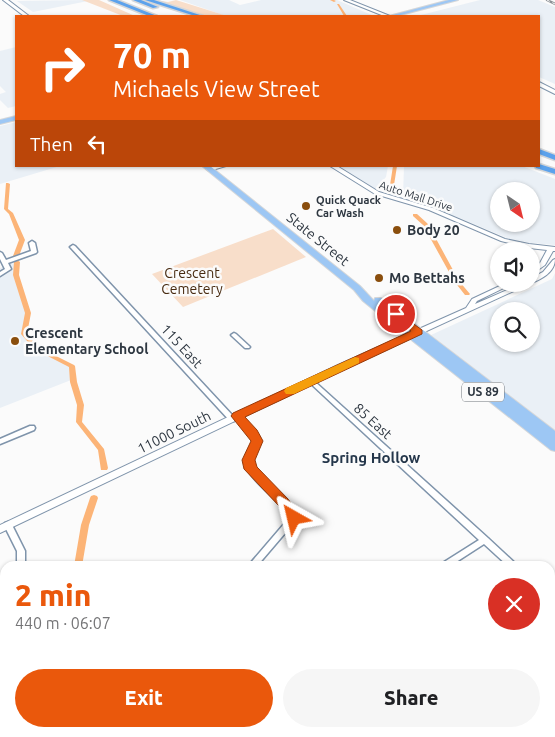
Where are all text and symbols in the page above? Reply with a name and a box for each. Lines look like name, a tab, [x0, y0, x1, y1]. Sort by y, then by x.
icon: right	[30, 35, 95, 100]
text: 70 m	[113, 35, 191, 75]
text: Michaels View Street	[113, 76, 320, 101]
icon: left	[83, 130, 111, 158]
text: Then	[30, 133, 73, 155]
street label: Auto Mall Drive	[378, 179, 454, 213]
north arrow	[490, 182, 540, 232]
map controls	[490, 182, 540, 352]
place label: Quick Quack Car Wash	[316, 194, 382, 219]
marker: Quick Quack Car Wash	[300, 200, 312, 212]
street label: State Street	[284, 209, 353, 269]
place label: Body 20	[407, 222, 460, 238]
marker: Body 20	[391, 224, 403, 236]
button: sound	[490, 242, 540, 292]
park label: Crescent Cemetery	[161, 265, 223, 297]
place label: Mo Bettahs	[389, 270, 465, 286]
marker: Mo Bettahs	[373, 272, 385, 284]
pin	[375, 293, 417, 335]
icon: arrive	[382, 300, 410, 328]
button: search	[490, 302, 540, 352]
street label: 115 East	[158, 321, 206, 371]
place label: Crescent Elementary School	[25, 325, 148, 357]
marker: Crescent Elementary School	[9, 335, 21, 347]
road number: US 89	[462, 382, 504, 402]
street label: 85 East	[351, 400, 396, 443]
street label: 11000 South	[135, 407, 213, 457]
district label: Spring Hollow	[322, 449, 421, 466]
position arrow	[267, 491, 319, 543]
text: 2 min	[15, 578, 91, 612]
button: close	[488, 578, 540, 630]
text: 440 m · 06:07	[15, 614, 111, 632]
button: Exit	[15, 669, 273, 727]
button: Share	[283, 669, 540, 727]

